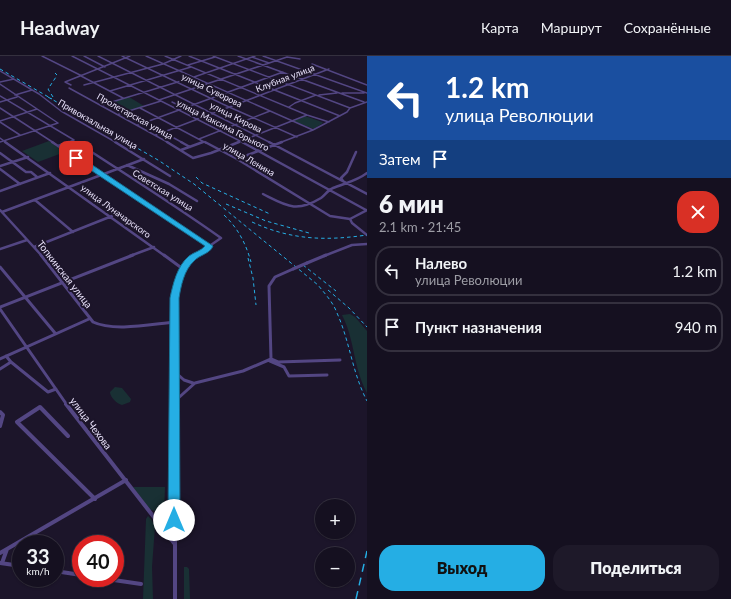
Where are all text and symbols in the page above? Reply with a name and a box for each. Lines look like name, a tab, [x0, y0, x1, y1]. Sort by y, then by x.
text: Headway	[20, 16, 99, 39]
text: Карта	[481, 19, 519, 36]
text: Маршрут	[541, 19, 602, 36]
text: Сохранённые	[624, 19, 711, 36]
street label: Клубная улица	[254, 62, 316, 94]
text: 1.2 km	[445, 70, 529, 104]
street label: улица Суворова	[180, 71, 244, 109]
icon: left	[379, 72, 431, 124]
street label: Пролетарская улица	[95, 91, 175, 141]
street label: Привокзальная улица	[56, 97, 140, 151]
street label: улица Максима Горького	[175, 97, 271, 153]
street label: улица Кирова	[208, 99, 264, 135]
text: улица Революции	[445, 104, 594, 126]
street label: улица Ленина	[221, 140, 277, 178]
pin	[59, 141, 93, 175]
icon: arrive	[65, 147, 87, 169]
icon: arrive	[429, 148, 451, 170]
text: Затем	[379, 150, 421, 168]
street label: Советская улица	[131, 167, 195, 213]
street label: улица Луначарского	[79, 182, 153, 240]
text: 6 мин	[379, 189, 444, 218]
button: close	[677, 191, 719, 233]
text: 2.1 km · 21:45	[379, 219, 461, 235]
street label: Топкинская улица	[35, 238, 95, 310]
text: Налево	[415, 254, 467, 272]
icon: left	[381, 260, 403, 282]
text: 1.2 km	[672, 262, 717, 280]
text: улица Революции	[415, 272, 522, 288]
icon: arrive	[381, 316, 403, 338]
text: Пункт назначения	[415, 318, 542, 336]
text: 940 m	[675, 318, 717, 336]
street label: улица Чехова	[68, 395, 114, 451]
position arrow	[153, 499, 195, 541]
map controls	[315, 499, 355, 587]
button: +	[315, 499, 355, 539]
speed limit sign: 40	[72, 535, 124, 587]
text: 33	[26, 544, 50, 568]
button: Выход	[379, 545, 545, 591]
button: Поделиться	[553, 545, 719, 591]
button: −	[315, 547, 355, 587]
text: km/h	[26, 565, 50, 577]

